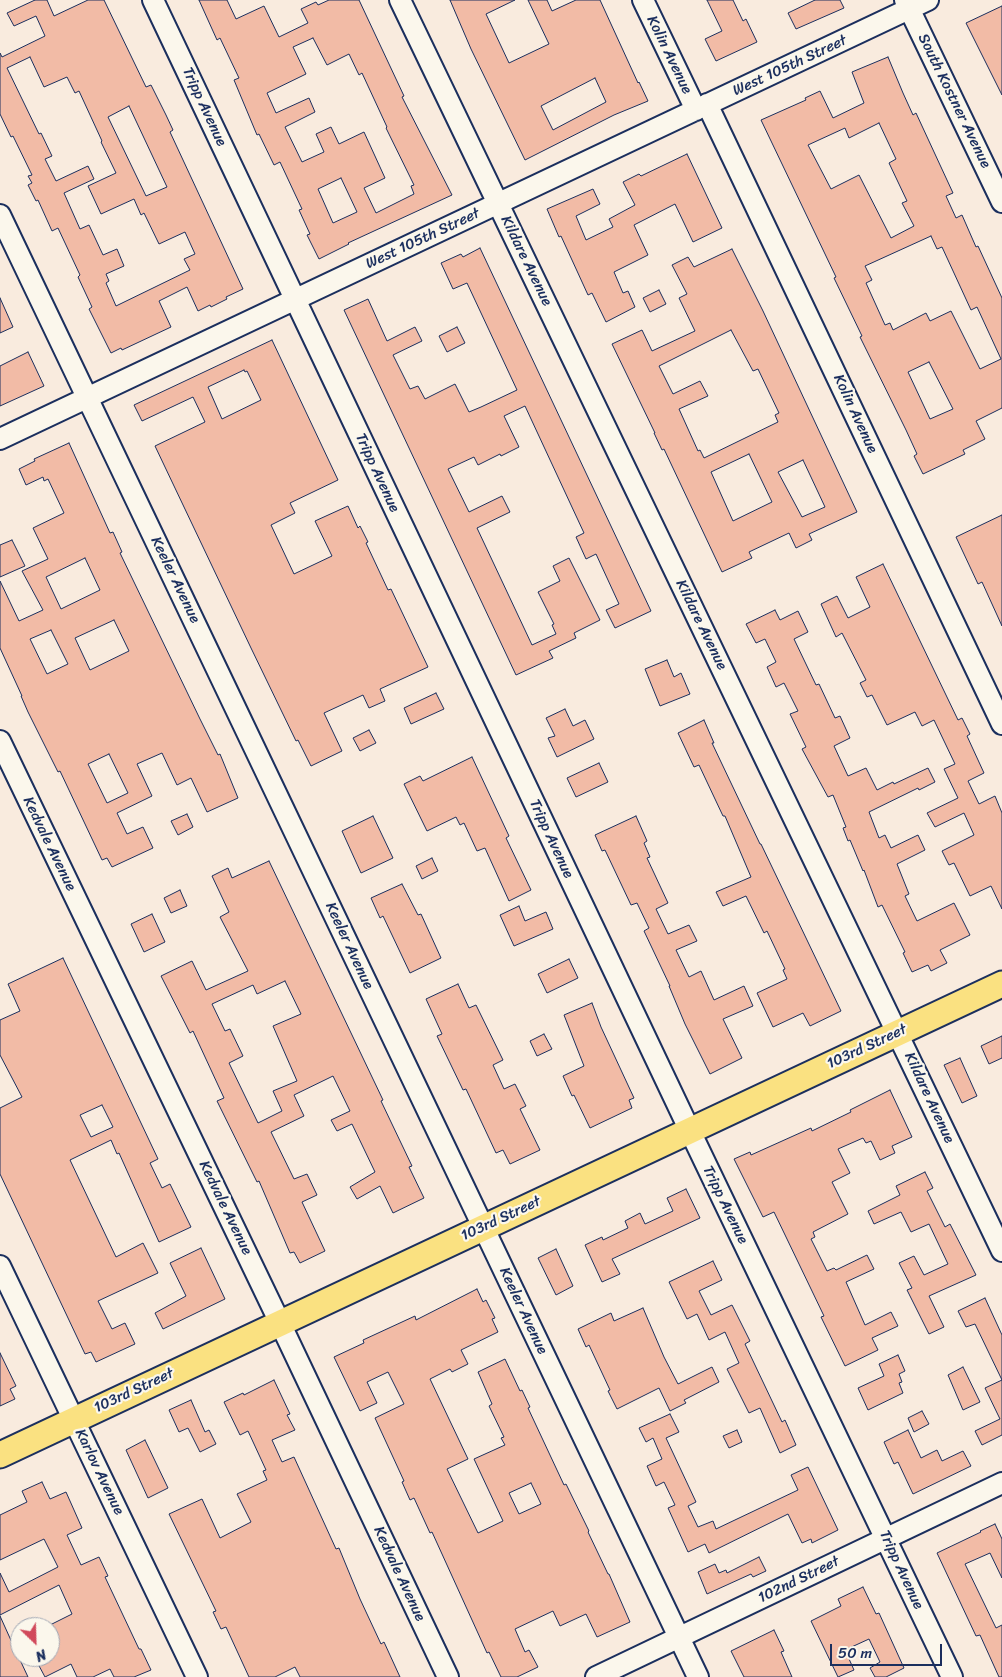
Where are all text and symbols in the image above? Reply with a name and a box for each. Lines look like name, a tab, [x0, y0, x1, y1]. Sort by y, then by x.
street label: Kolin Avenue	[642, 13, 696, 97]
street label: South Kostner Avenue	[914, 31, 994, 171]
street label: West 105th Street	[730, 32, 850, 100]
street label: Tripp Avenue	[178, 65, 230, 149]
street label: West 105th Street	[363, 205, 483, 273]
street label: Kildare Avenue	[496, 213, 556, 309]
street label: Kolin Avenue	[829, 372, 881, 456]
street label: Tripp Avenue	[351, 431, 403, 515]
street label: Keeler Avenue	[146, 534, 204, 626]
street label: Kildare Avenue	[671, 577, 731, 673]
street label: Kedvale Avenue	[18, 794, 80, 894]
street label: Tripp Avenue	[525, 797, 577, 881]
street label: Keeler Avenue	[321, 900, 377, 992]
street label: 103rd Street	[824, 1021, 910, 1073]
street label: Kildare Avenue	[900, 1050, 958, 1146]
street label: Kedvale Avenue	[194, 1158, 256, 1258]
street label: Tripp Avenue	[698, 1163, 752, 1247]
street label: 103rd Street	[458, 1193, 544, 1245]
street label: Keeler Avenue	[495, 1265, 551, 1357]
street label: 103rd Street	[91, 1365, 177, 1417]
street label: Karlov Avenue	[70, 1426, 128, 1518]
street label: Kedvale Avenue	[369, 1524, 429, 1624]
street label: Tripp Avenue	[875, 1528, 927, 1612]
street label: 102nd Street	[755, 1553, 843, 1607]
north arrow	[10, 1617, 60, 1667]
scale bar	[832, 1634, 944, 1666]
text: 50 m	[838, 1640, 872, 1666]
text: N	[31, 1642, 50, 1669]

